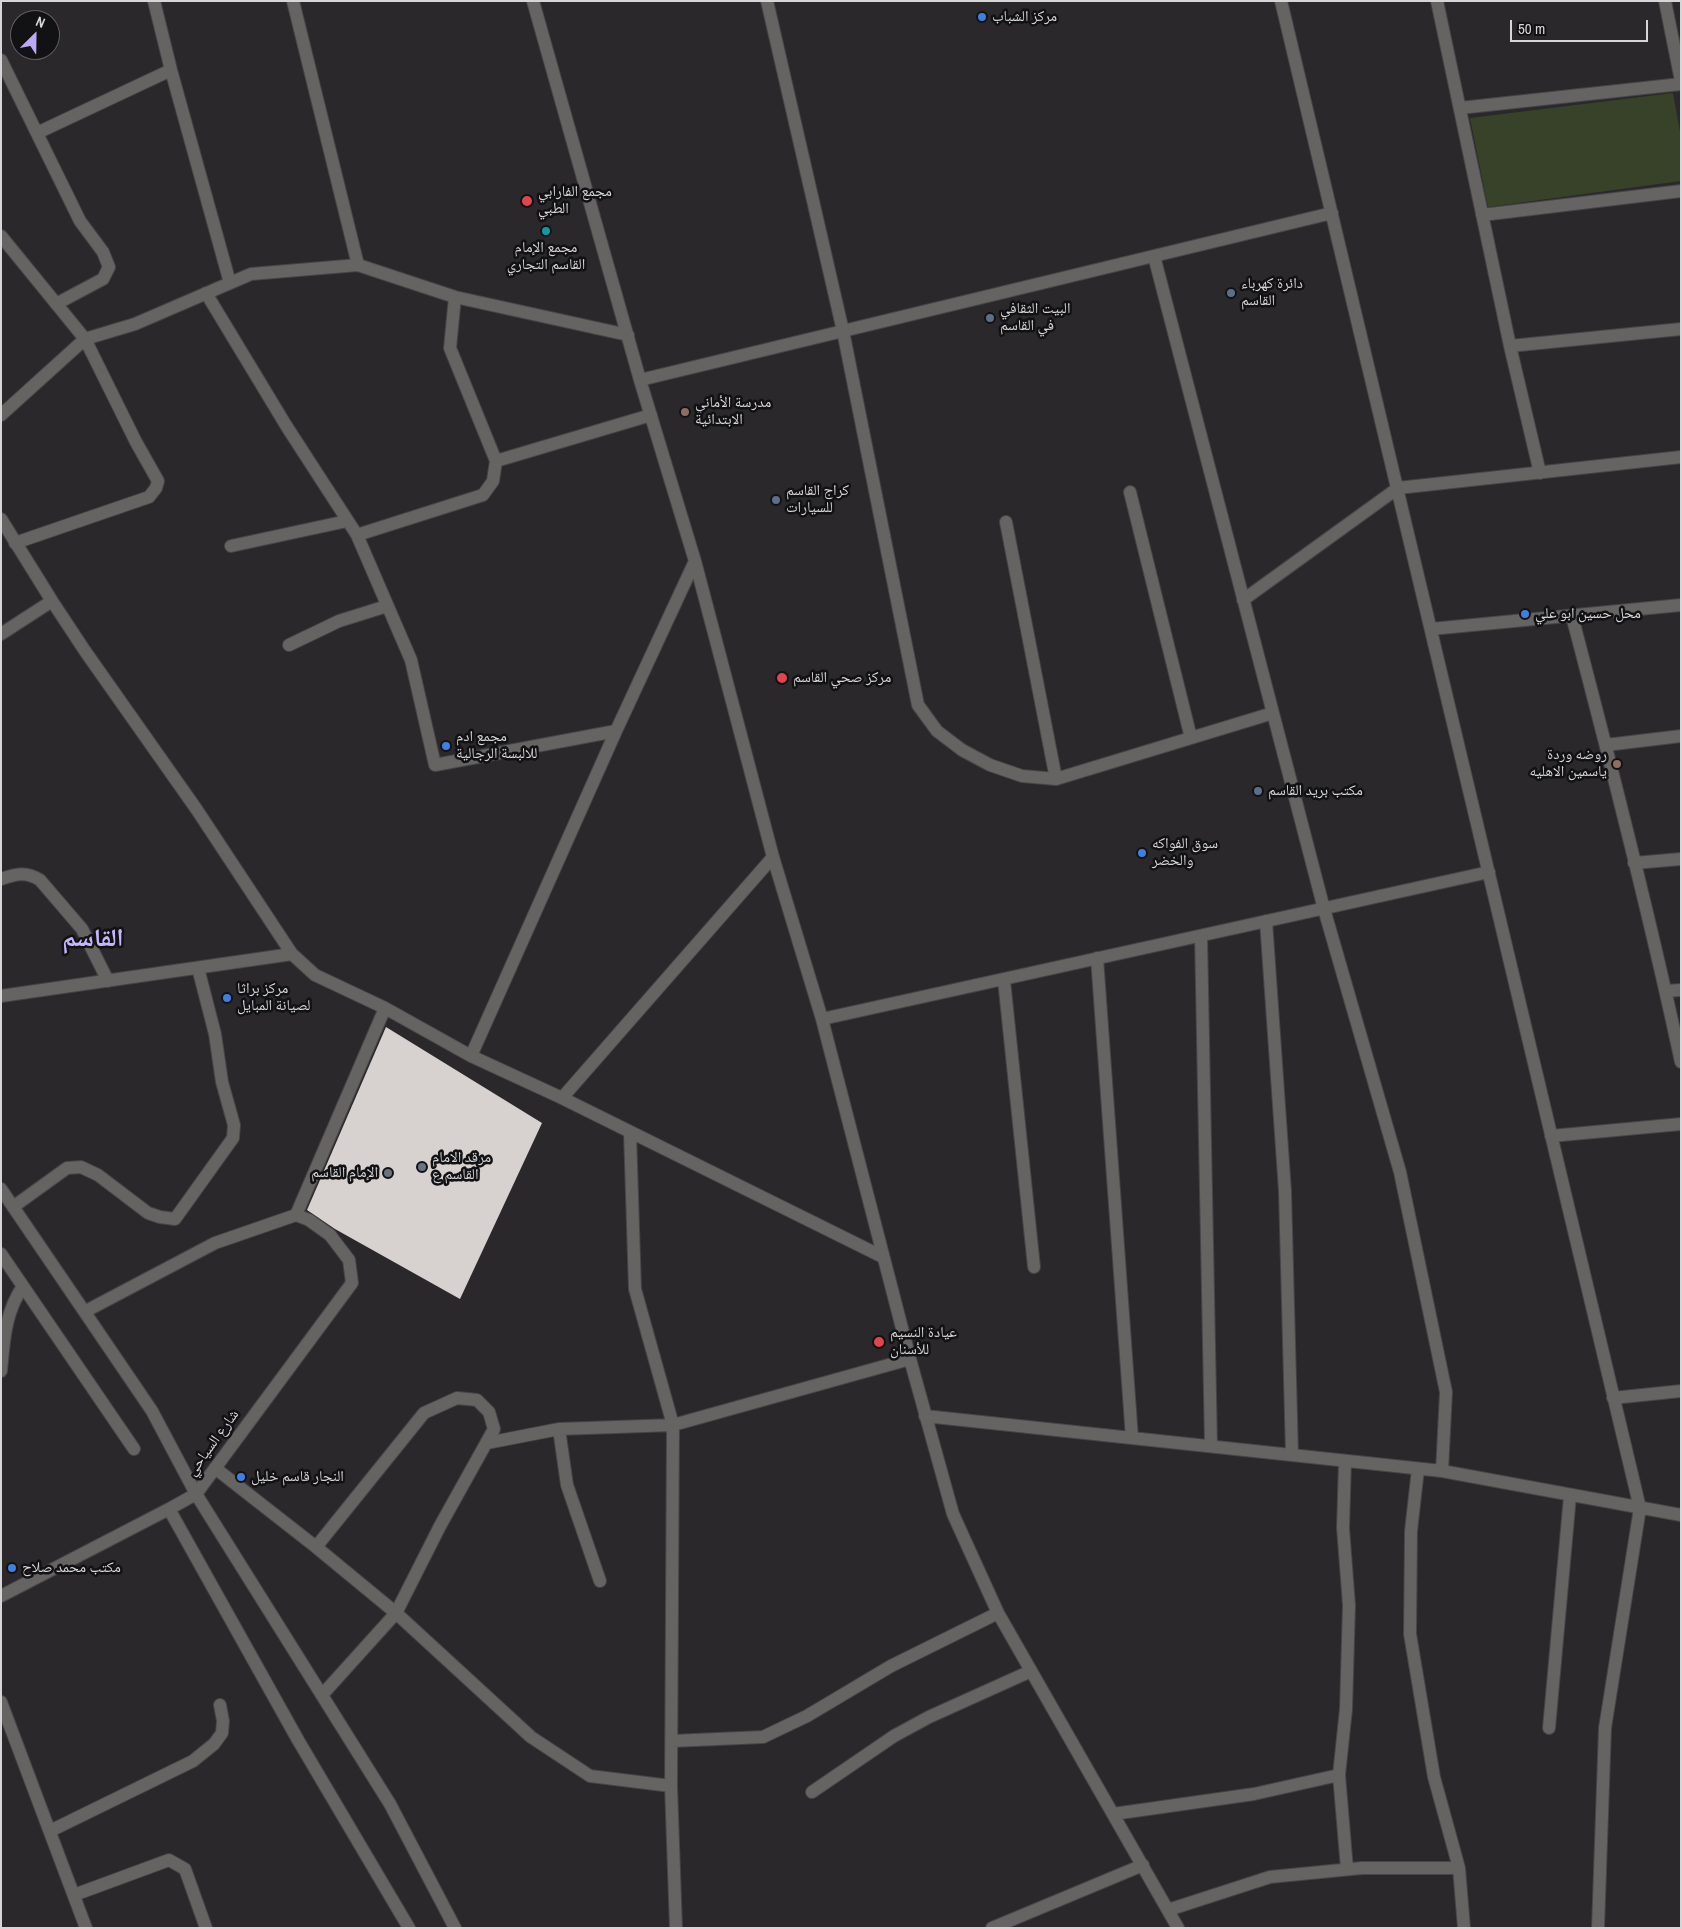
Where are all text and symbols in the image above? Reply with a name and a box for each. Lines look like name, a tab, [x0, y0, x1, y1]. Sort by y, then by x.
place label: مركز الشباب	[992, 8, 1057, 26]
north arrow	[10, 10, 60, 60]
scale bar	[1512, 10, 1650, 42]
marker: مركز الشباب	[976, 11, 988, 23]
text: N	[33, 12, 48, 32]
text: 50 m	[1518, 18, 1545, 39]
place label: مجمع الفارابي الطبي	[538, 183, 612, 218]
marker: مجمع الفارابي الطبي	[520, 194, 534, 208]
marker: مجمع الإمام القاسم التجاري	[540, 225, 552, 237]
place label: مجمع الإمام القاسم التجاري	[507, 239, 585, 274]
place label: دائرة كهرباء القاسم	[1241, 275, 1303, 310]
marker: دائرة كهرباء القاسم	[1225, 287, 1237, 299]
place label: البيت الثقافي في القاسم	[1000, 300, 1071, 335]
marker: البيت الثقافي في القاسم	[984, 312, 996, 324]
place label: مدرسة الأماني الابتدائية	[695, 394, 771, 429]
marker: مدرسة الأماني الابتدائية	[679, 406, 691, 418]
place label: كراج القاسم للسيارات	[786, 482, 849, 517]
marker: كراج القاسم للسيارات	[770, 494, 782, 506]
place label: محل حسين ابو علي	[1535, 605, 1641, 623]
marker: محل حسين ابو علي	[1519, 608, 1531, 620]
place label: مركز صحي القاسم	[793, 669, 891, 687]
marker: مركز صحي القاسم	[775, 671, 789, 685]
place label: مجمع ادم للالبسة الرجالية	[456, 728, 538, 763]
marker: مجمع ادم للالبسة الرجالية	[440, 740, 452, 752]
place label: روضه وردة ياسمين الاهليه	[1530, 746, 1607, 781]
marker: روضه وردة ياسمين الاهليه	[1611, 758, 1623, 770]
place label: مكتب بريد القاسم	[1268, 782, 1363, 800]
marker: مكتب بريد القاسم	[1252, 785, 1264, 797]
place label: سوق الفواكه والخضر	[1152, 835, 1218, 870]
marker: سوق الفواكه والخضر	[1136, 847, 1148, 859]
district label: القاسم	[62, 924, 124, 954]
place label: مركز براثا لصيانة المبايل	[237, 980, 310, 1015]
marker: مركز براثا لصيانة المبايل	[221, 992, 233, 1004]
place label: مرقد الامام القاسم ع	[432, 1149, 491, 1184]
marker: مرقد الامام القاسم ع	[416, 1161, 428, 1173]
place label: الإمام القاسم	[311, 1164, 378, 1182]
marker: الإمام القاسم	[382, 1167, 394, 1179]
place label: عيادة النسيم للأسنان	[890, 1324, 957, 1359]
marker: عيادة النسيم للأسنان	[872, 1335, 886, 1349]
street label: شارع السياحي	[183, 1406, 243, 1480]
place label: النجار قاسم خليل	[251, 1468, 344, 1486]
marker: النجار قاسم خليل	[235, 1471, 247, 1483]
place label: مكتب محمد صلاح	[22, 1559, 121, 1577]
marker: مكتب محمد صلاح	[6, 1562, 18, 1574]

